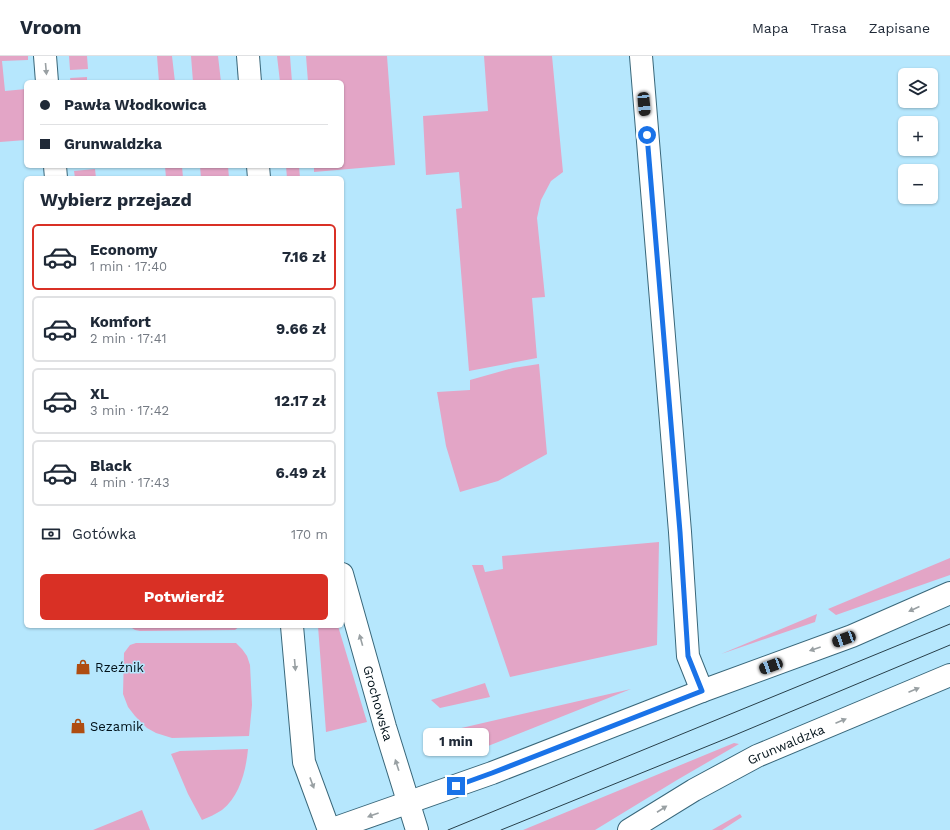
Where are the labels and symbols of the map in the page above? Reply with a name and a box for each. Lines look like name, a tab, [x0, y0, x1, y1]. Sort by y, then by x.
one-way arrow	[42, 63, 49, 75]
car	[637, 92, 651, 116]
route start	[638, 126, 656, 144]
one-way arrow	[909, 606, 920, 612]
car	[831, 629, 857, 649]
one-way arrow	[358, 634, 364, 646]
one-way arrow	[809, 647, 821, 653]
car	[758, 656, 784, 676]
shop icon: Rzeźnik	[74, 658, 92, 676]
one-way arrow	[292, 659, 298, 671]
place label: Rzeźnik	[95, 660, 144, 675]
street label: Grochowska	[361, 664, 396, 743]
one-way arrow	[908, 687, 919, 693]
shop icon: Sezamik	[69, 717, 87, 735]
one-way arrow	[835, 717, 847, 723]
place label: Sezamik	[90, 719, 144, 734]
street label: Grunwaldzka	[744, 721, 827, 767]
callout: 1 min	[423, 728, 489, 756]
one-way arrow	[394, 758, 400, 770]
one-way arrow	[309, 777, 315, 789]
route end	[447, 777, 465, 795]
one-way arrow	[657, 805, 667, 813]
one-way arrow	[366, 812, 378, 818]

